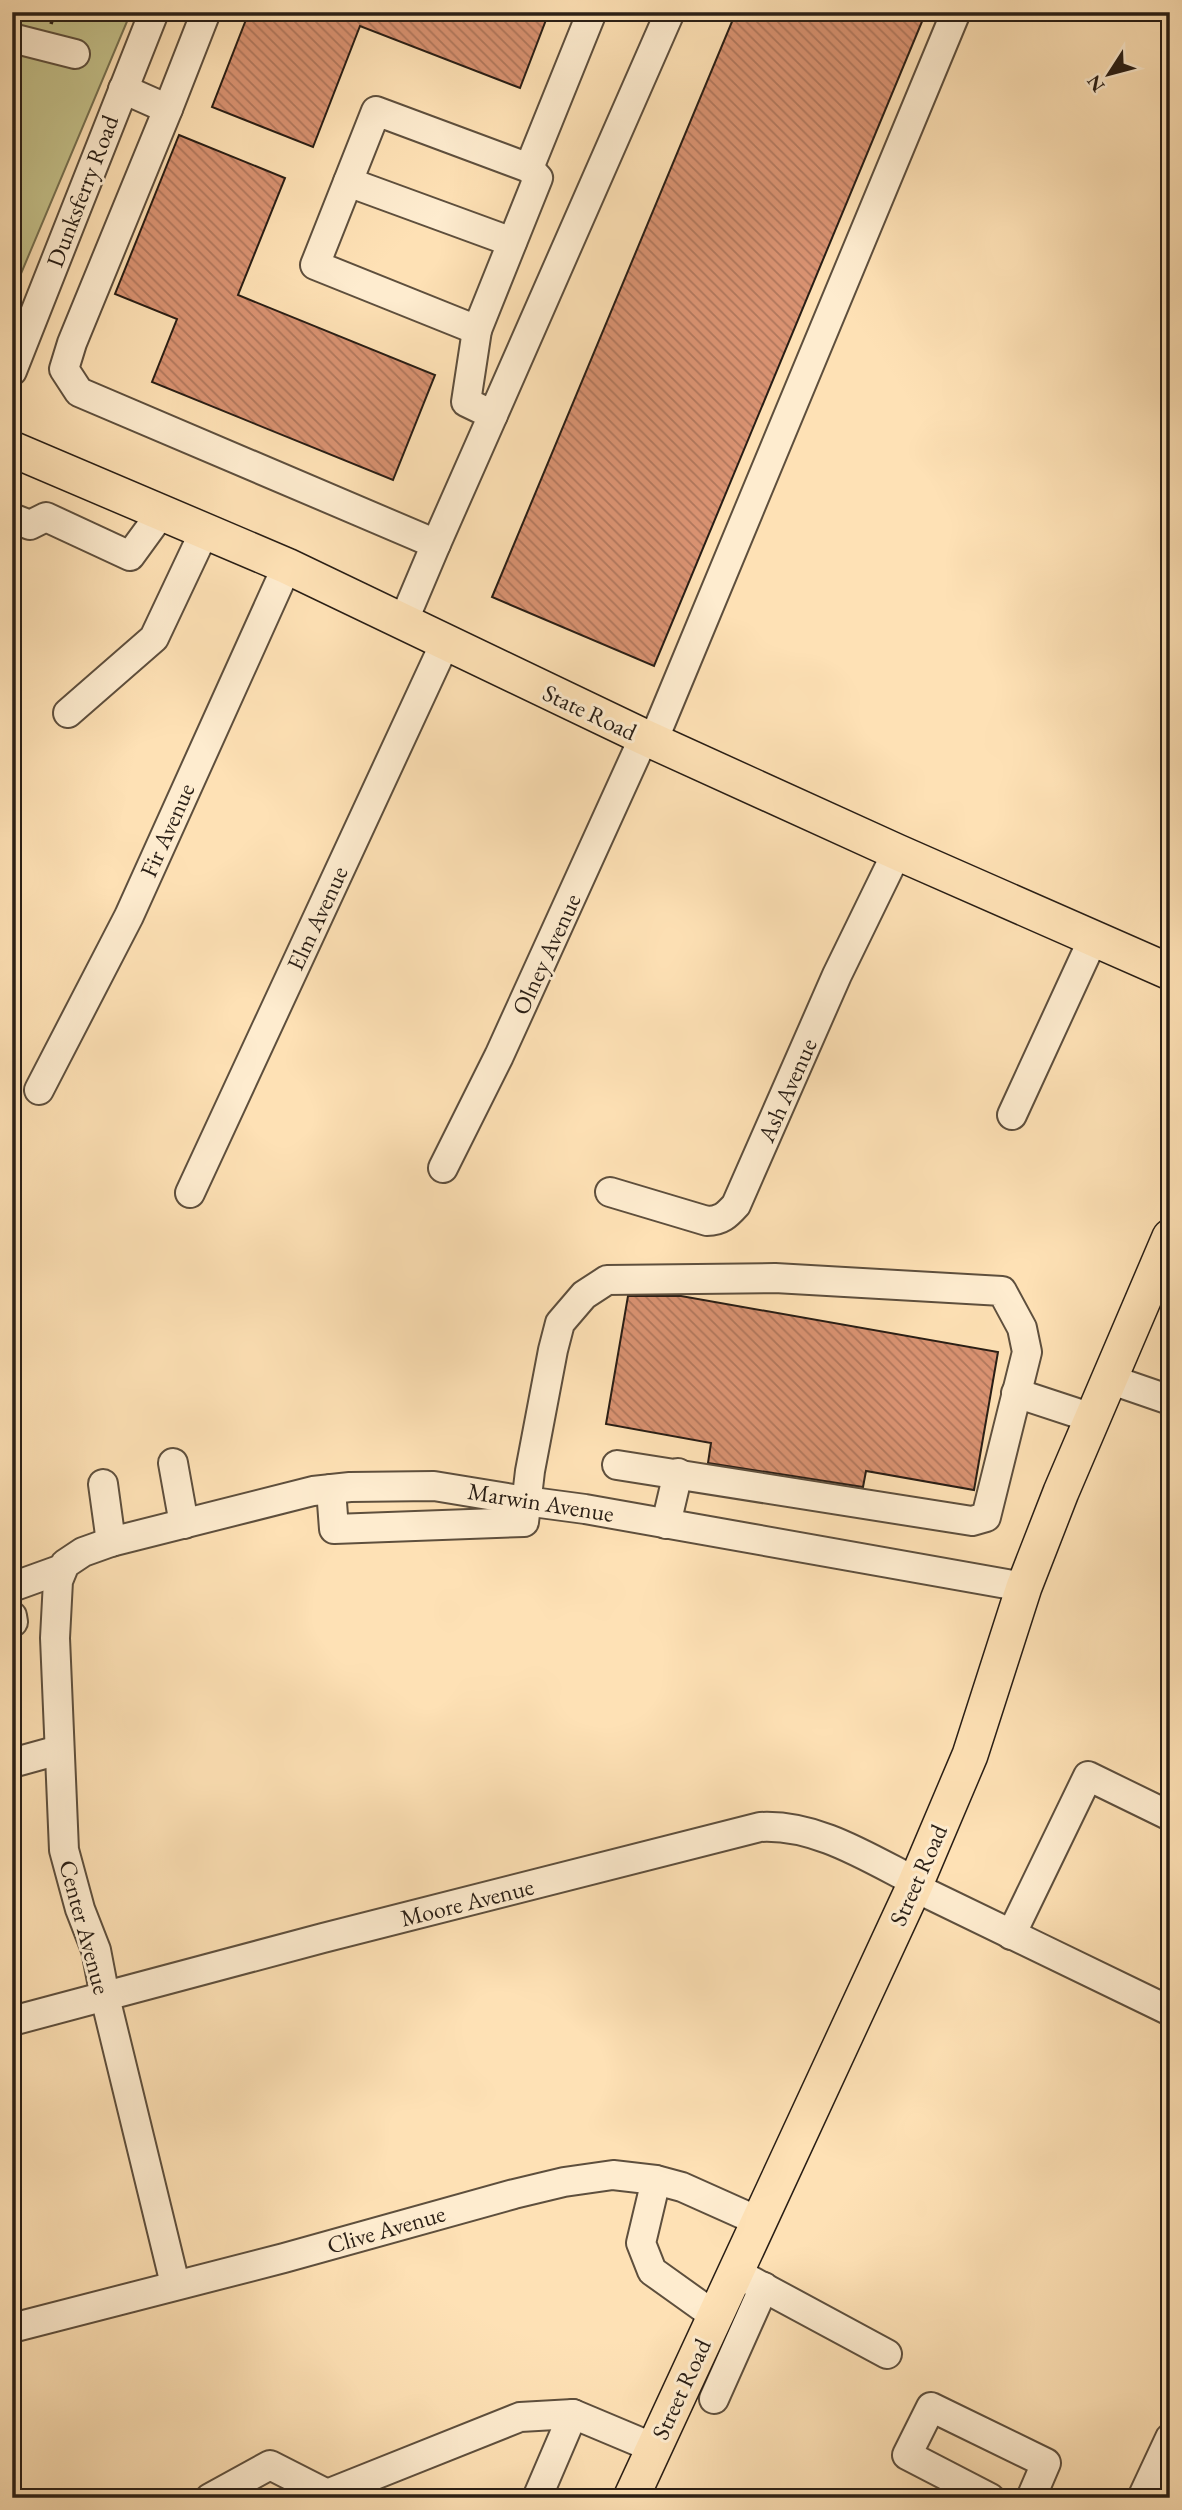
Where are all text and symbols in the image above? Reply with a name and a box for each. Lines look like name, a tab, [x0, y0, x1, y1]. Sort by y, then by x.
north arrow	[1074, 38, 1144, 108]
text: N	[1081, 70, 1110, 97]
street label: Dunksferry Road	[39, 110, 126, 271]
street label: State Road	[538, 677, 643, 748]
street label: Fir Avenue	[133, 778, 201, 882]
street label: Elm Avenue	[279, 861, 355, 975]
street label: Olney Avenue	[504, 888, 588, 1020]
street label: Ash Avenue	[750, 1033, 824, 1148]
street label: Marwin Avenue	[466, 1475, 616, 1529]
street label: Street Road	[882, 1819, 954, 1931]
street label: Center Avenue	[52, 1856, 118, 1998]
street label: Moore Avenue	[397, 1871, 537, 1933]
street label: Clive Avenue	[323, 2197, 449, 2261]
street label: Street Road	[644, 2333, 718, 2444]

